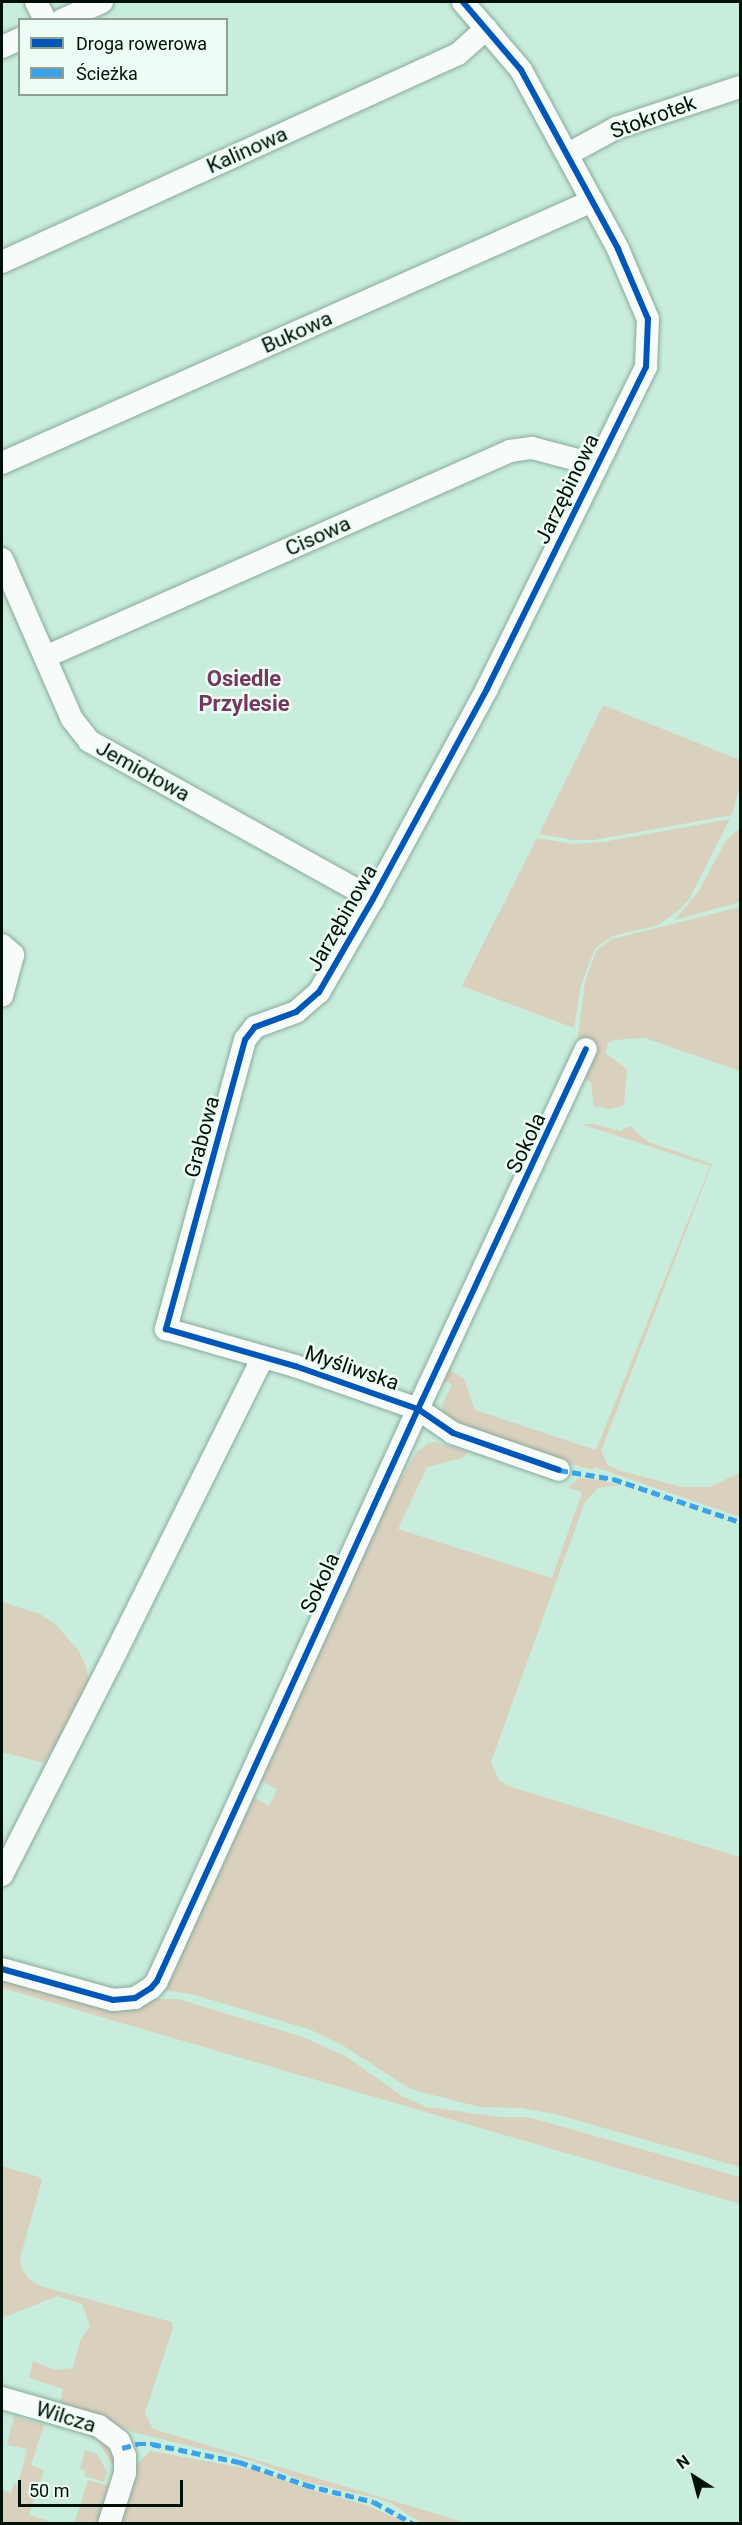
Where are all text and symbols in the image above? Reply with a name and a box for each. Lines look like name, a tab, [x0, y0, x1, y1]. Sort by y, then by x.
legend	[18, 18, 228, 96]
text: Droga rowerowa	[76, 33, 207, 54]
text: Ścieżka	[76, 63, 138, 84]
street label: Stokrotek	[607, 90, 699, 144]
street label: Kalinowa	[203, 121, 291, 179]
street label: Bukowa	[258, 305, 336, 359]
street label: Jarzębinowa	[530, 430, 604, 548]
street label: Cisowa	[281, 510, 355, 562]
district label: Osiedle Przylesie	[198, 665, 290, 716]
street label: Jemiołowa	[92, 735, 194, 807]
street label: Jarzębinowa	[301, 860, 383, 976]
street label: Grabowa	[179, 1093, 225, 1181]
street label: Sokola	[501, 1109, 551, 1177]
street label: Myśliwska	[302, 1340, 402, 1396]
street label: Sokola	[295, 1549, 345, 1617]
street label: Wilcza	[33, 2396, 99, 2438]
north arrow	[664, 2447, 724, 2507]
text: N	[673, 2451, 693, 2473]
scale bar	[21, 2468, 186, 2506]
text: 50 m	[29, 2480, 69, 2501]

